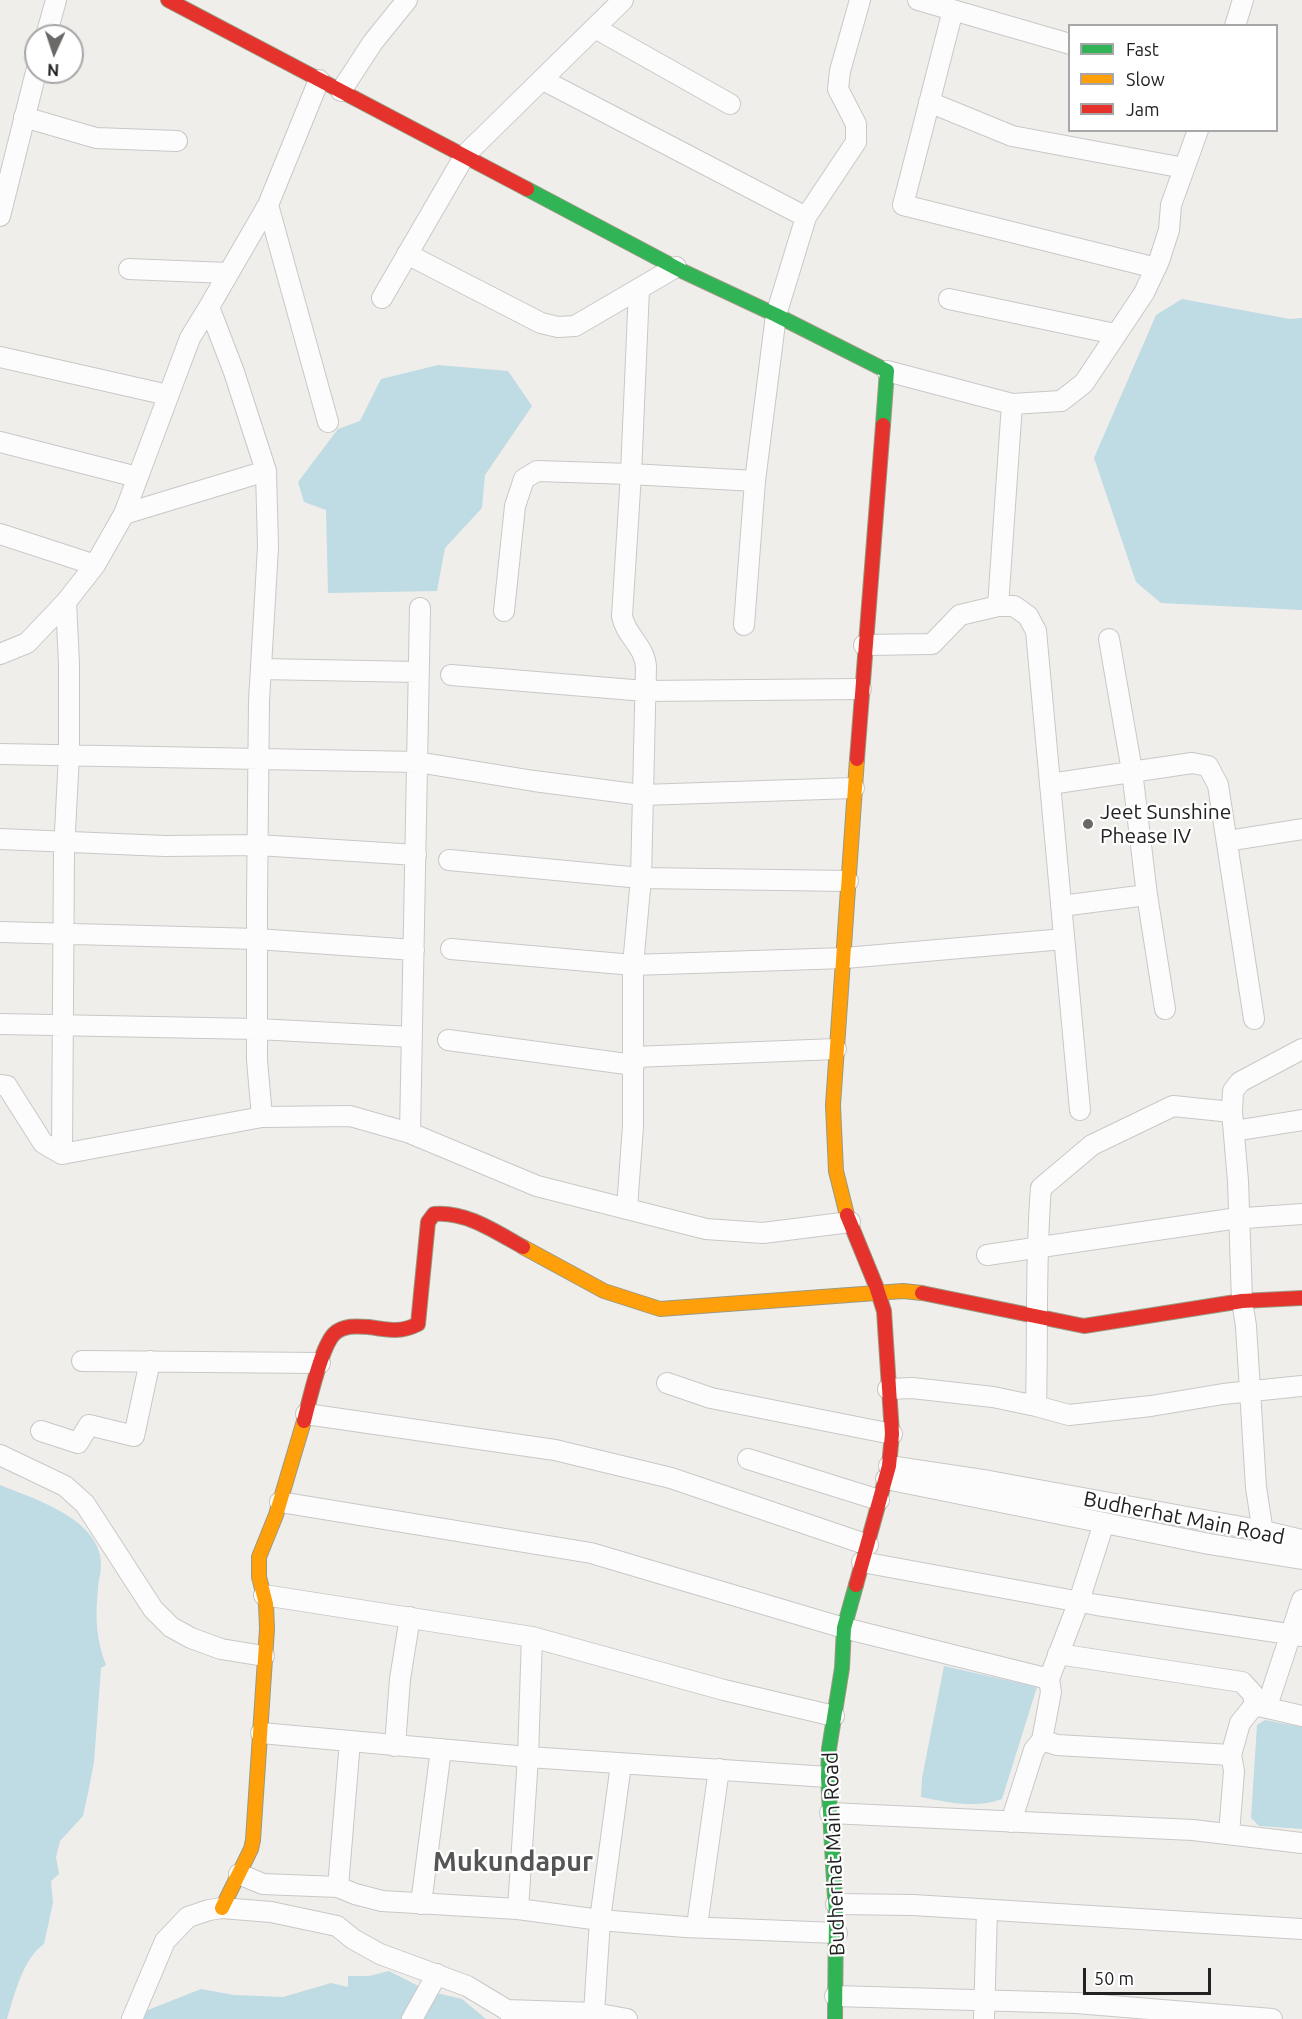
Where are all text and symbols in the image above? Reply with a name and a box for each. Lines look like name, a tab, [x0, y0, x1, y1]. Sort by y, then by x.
north arrow	[24, 24, 84, 84]
legend	[1068, 24, 1278, 132]
text: Fast	[1126, 39, 1159, 59]
text: N	[47, 61, 60, 79]
text: Slow	[1126, 69, 1165, 89]
text: Jam	[1126, 99, 1160, 119]
place label: Jeet Sunshine Phease IV	[1100, 799, 1231, 849]
marker: Jeet Sunshine Phease IV	[1081, 817, 1095, 831]
street label: Budherhat Main Road	[1081, 1486, 1287, 1550]
street label: Budherhat Main Road	[818, 1751, 850, 1957]
district label: Mukundapur	[433, 1846, 593, 1878]
scale bar	[1086, 1956, 1214, 1994]
text: 50 m	[1094, 1968, 1134, 1988]

